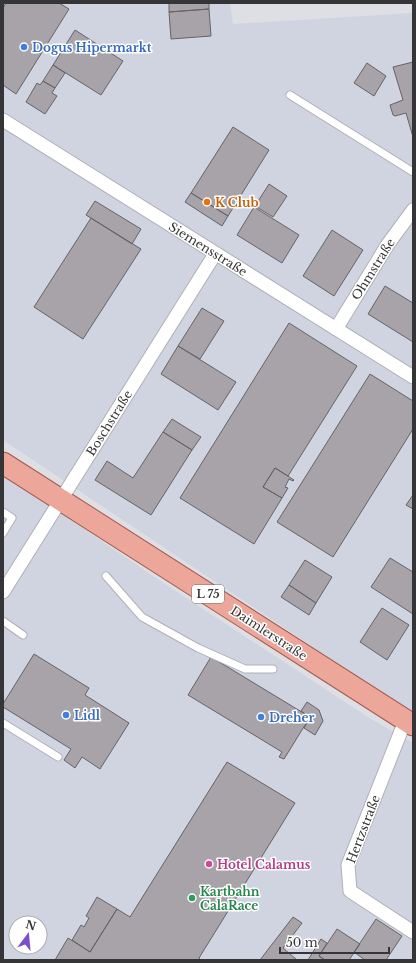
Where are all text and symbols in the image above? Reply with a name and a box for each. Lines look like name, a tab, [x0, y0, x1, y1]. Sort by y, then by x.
place label: Dogus Hipermarkt	[32, 40, 152, 55]
marker: Dogus Hipermarkt	[19, 42, 29, 52]
place label: K Club	[215, 195, 259, 210]
marker: K Club	[202, 197, 212, 207]
street label: Siemensstraße	[166, 219, 250, 279]
street label: Ohmstraße	[348, 235, 398, 303]
street label: Boschstraße	[83, 387, 135, 459]
road number: L 75	[192, 585, 224, 603]
street label: Daimlerstraße	[228, 603, 310, 663]
place label: Lidl	[74, 708, 101, 723]
marker: Lidl	[61, 710, 71, 720]
place label: Dreher	[269, 710, 315, 725]
marker: Dreher	[256, 712, 266, 722]
street label: Hertzstraße	[343, 793, 383, 865]
place label: Hotel Calamus	[217, 857, 311, 872]
marker: Hotel Calamus	[204, 859, 214, 869]
place label: Kartbahn CalaRace	[200, 884, 260, 913]
marker: Kartbahn CalaRace	[187, 893, 197, 903]
north arrow	[8, 915, 48, 955]
text: N	[24, 917, 38, 934]
scale bar	[280, 929, 389, 955]
text: 50 m	[286, 935, 318, 950]

